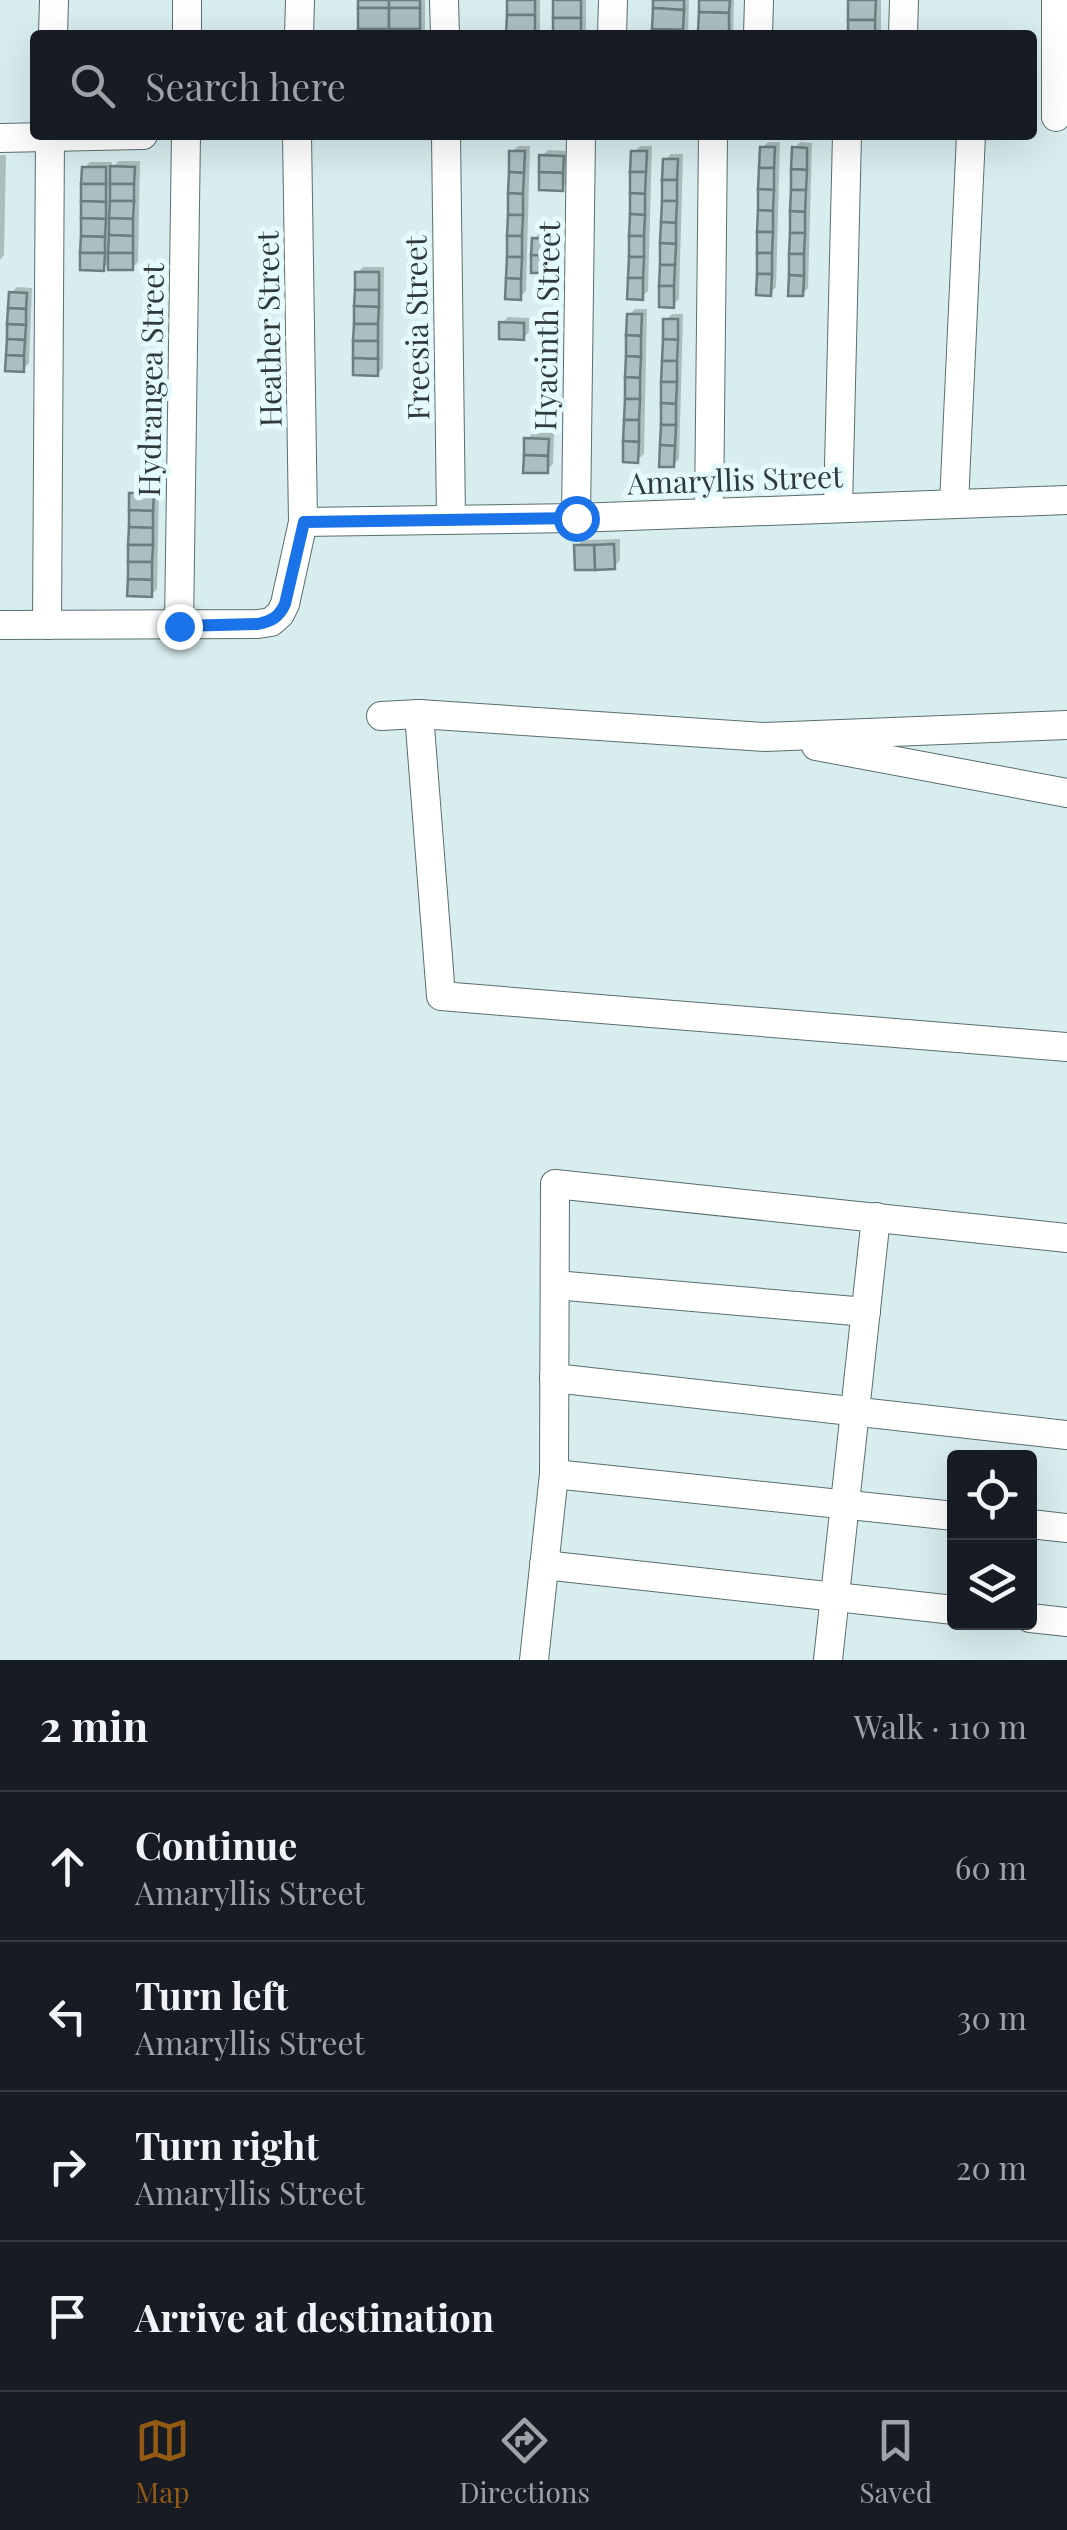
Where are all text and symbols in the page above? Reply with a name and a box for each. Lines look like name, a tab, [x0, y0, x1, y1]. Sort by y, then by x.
search box	[30, 30, 1037, 140]
icon: search	[65, 58, 120, 113]
text: Search here	[145, 60, 346, 111]
street label: Hyacinth Street	[524, 220, 568, 431]
street label: Heather Street	[246, 230, 290, 428]
street label: Freesia Street	[394, 235, 438, 421]
street label: Hydrangea Street	[128, 262, 172, 497]
street label: Amaryllis Street	[626, 455, 844, 503]
route start	[554, 496, 600, 542]
route end	[157, 604, 203, 650]
map controls	[947, 1450, 1037, 1630]
button: locate	[947, 1450, 1037, 1540]
button: layers	[947, 1540, 1037, 1630]
text: 2 min	[40, 1697, 148, 1753]
text: Walk · 110 m	[854, 1704, 1027, 1747]
text: Continue	[135, 1819, 297, 1870]
icon: ahead	[40, 1839, 95, 1894]
text: 60 m	[955, 1845, 1027, 1888]
text: Amaryllis Street	[135, 1870, 365, 1913]
text: Turn left	[135, 1969, 288, 2020]
icon: left	[40, 1989, 95, 2044]
text: 30 m	[957, 1995, 1027, 2038]
text: Amaryllis Street	[135, 2020, 365, 2063]
text: Turn right	[135, 2119, 319, 2170]
icon: right	[40, 2139, 95, 2194]
text: 20 m	[956, 2145, 1027, 2188]
text: Amaryllis Street	[135, 2170, 365, 2213]
icon: arrive	[40, 2289, 95, 2344]
text: Arrive at destination	[135, 2291, 494, 2342]
tab: Map	[135, 2413, 190, 2510]
tab: Directions	[459, 2413, 590, 2510]
tab: Saved	[859, 2413, 932, 2510]

